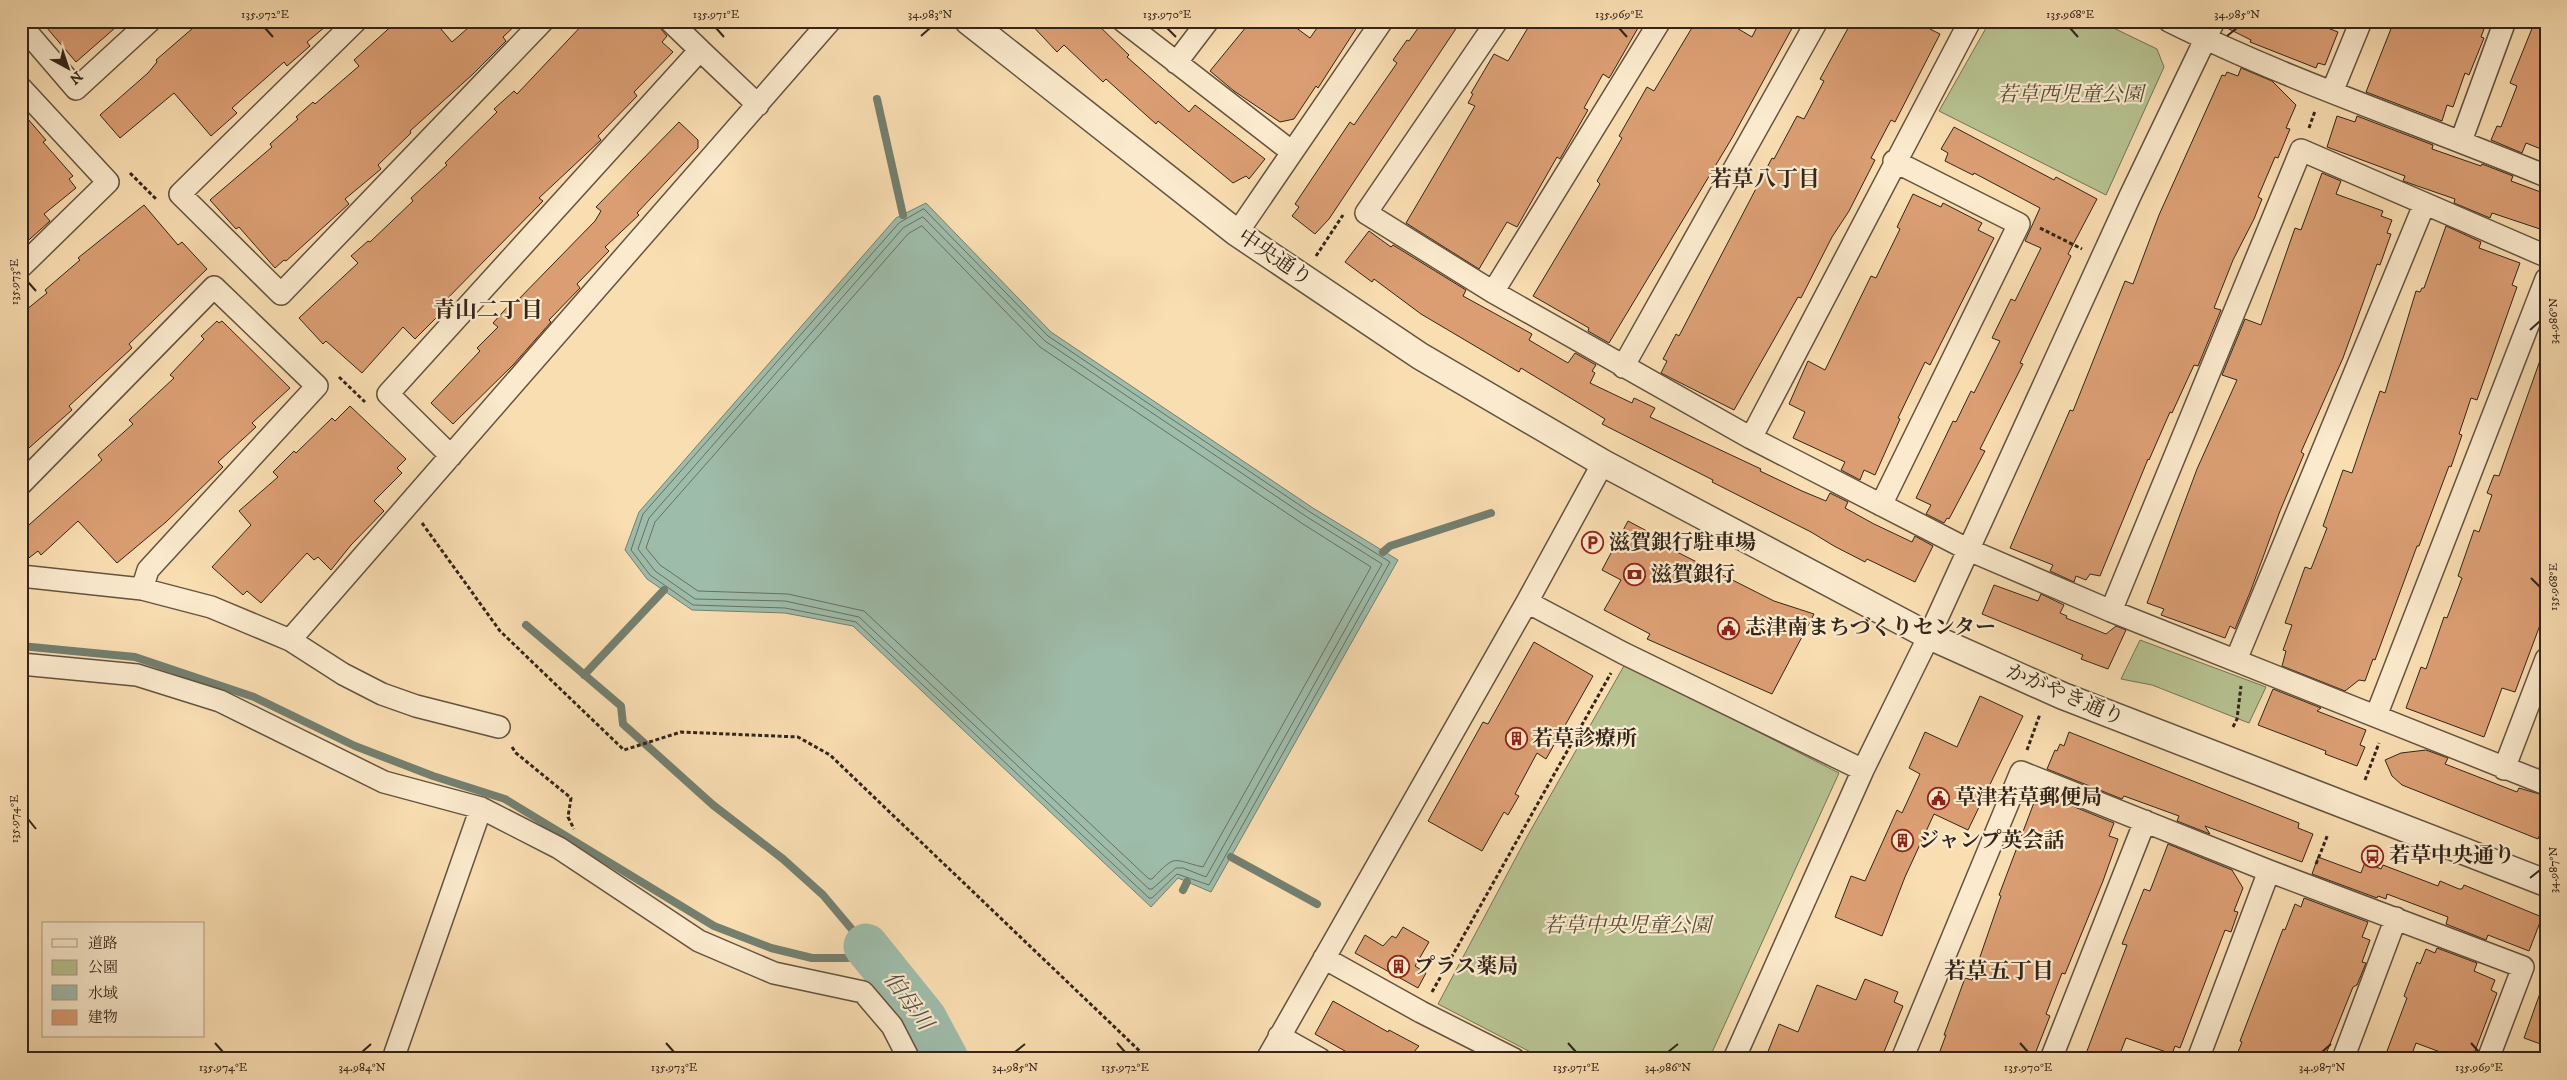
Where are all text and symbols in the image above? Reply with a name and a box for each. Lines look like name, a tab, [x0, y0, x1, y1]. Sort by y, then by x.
text: 135.972°E	[241, 7, 289, 22]
text: 135.971°E	[693, 7, 740, 22]
text: 34.983°N	[908, 7, 952, 22]
text: 135.970°E	[1143, 7, 1192, 22]
text: 135.969°E	[1595, 7, 1643, 22]
text: 135.968°E	[2046, 7, 2094, 22]
text: 34.985°N	[2214, 7, 2260, 22]
north arrow	[42, 42, 92, 92]
text: N	[65, 67, 86, 88]
park label: 若草西児童公園	[1997, 82, 2146, 108]
district label: 若草八丁目	[1710, 166, 1820, 193]
street label: 中央通り	[1233, 224, 1317, 292]
text: 135.973°E	[7, 258, 22, 305]
district label: 青山二丁目	[433, 297, 543, 324]
text: 34.986°N	[2546, 298, 2561, 344]
place label: 滋賀銀行駐車場	[1609, 530, 1756, 556]
parking icon: 滋賀銀行駐車場	[1581, 531, 1605, 555]
place label: 滋賀銀行	[1651, 562, 1735, 588]
bank icon: 滋賀銀行	[1623, 563, 1647, 587]
text: 135.968°E	[2546, 563, 2561, 611]
place label: 志津南まちづくりセンター	[1745, 615, 1996, 641]
public building icon: 志津南まちづくりセンター	[1717, 616, 1741, 640]
street label: かがやき通り	[2002, 658, 2128, 732]
place label: 若草診療所	[1532, 726, 1637, 752]
building icon: 若草診療所	[1504, 727, 1528, 751]
place label: 草津若草郵便局	[1955, 785, 2102, 811]
public building icon: 草津若草郵便局	[1927, 786, 1951, 810]
text: 135.974°E	[7, 794, 22, 843]
place label: ジャンプ英会話	[1918, 828, 2065, 854]
building icon: ジャンプ英会話	[1890, 829, 1914, 853]
place label: 若草中央通り	[2389, 843, 2515, 869]
bus stop icon: 若草中央通り	[2361, 844, 2385, 868]
text: 34.987°N	[2546, 847, 2561, 893]
park label: 若草中央児童公園	[1543, 913, 1714, 939]
legend	[42, 922, 205, 1038]
text: 道路	[88, 934, 118, 953]
place label: プラス薬局	[1414, 954, 1518, 980]
building icon: プラス薬局	[1386, 955, 1410, 979]
text: 公園	[88, 958, 118, 977]
district label: 若草五丁目	[1944, 958, 2054, 985]
water label: 伯母川	[878, 966, 939, 1037]
text: 水域	[88, 984, 118, 1003]
text: 建物	[88, 1008, 118, 1027]
text: 135.974°E	[199, 1060, 248, 1075]
text: 34.984°N	[338, 1060, 386, 1075]
text: 135.973°E	[651, 1060, 698, 1075]
text: 34.985°N	[992, 1060, 1038, 1075]
text: 135.972°E	[1101, 1060, 1149, 1075]
text: 135.971°E	[1553, 1060, 1600, 1075]
text: 34.986°N	[1645, 1060, 1691, 1075]
text: 135.970°E	[2004, 1060, 2053, 1075]
text: 34.987°N	[2299, 1060, 2345, 1075]
text: 135.969°E	[2455, 1060, 2503, 1075]

